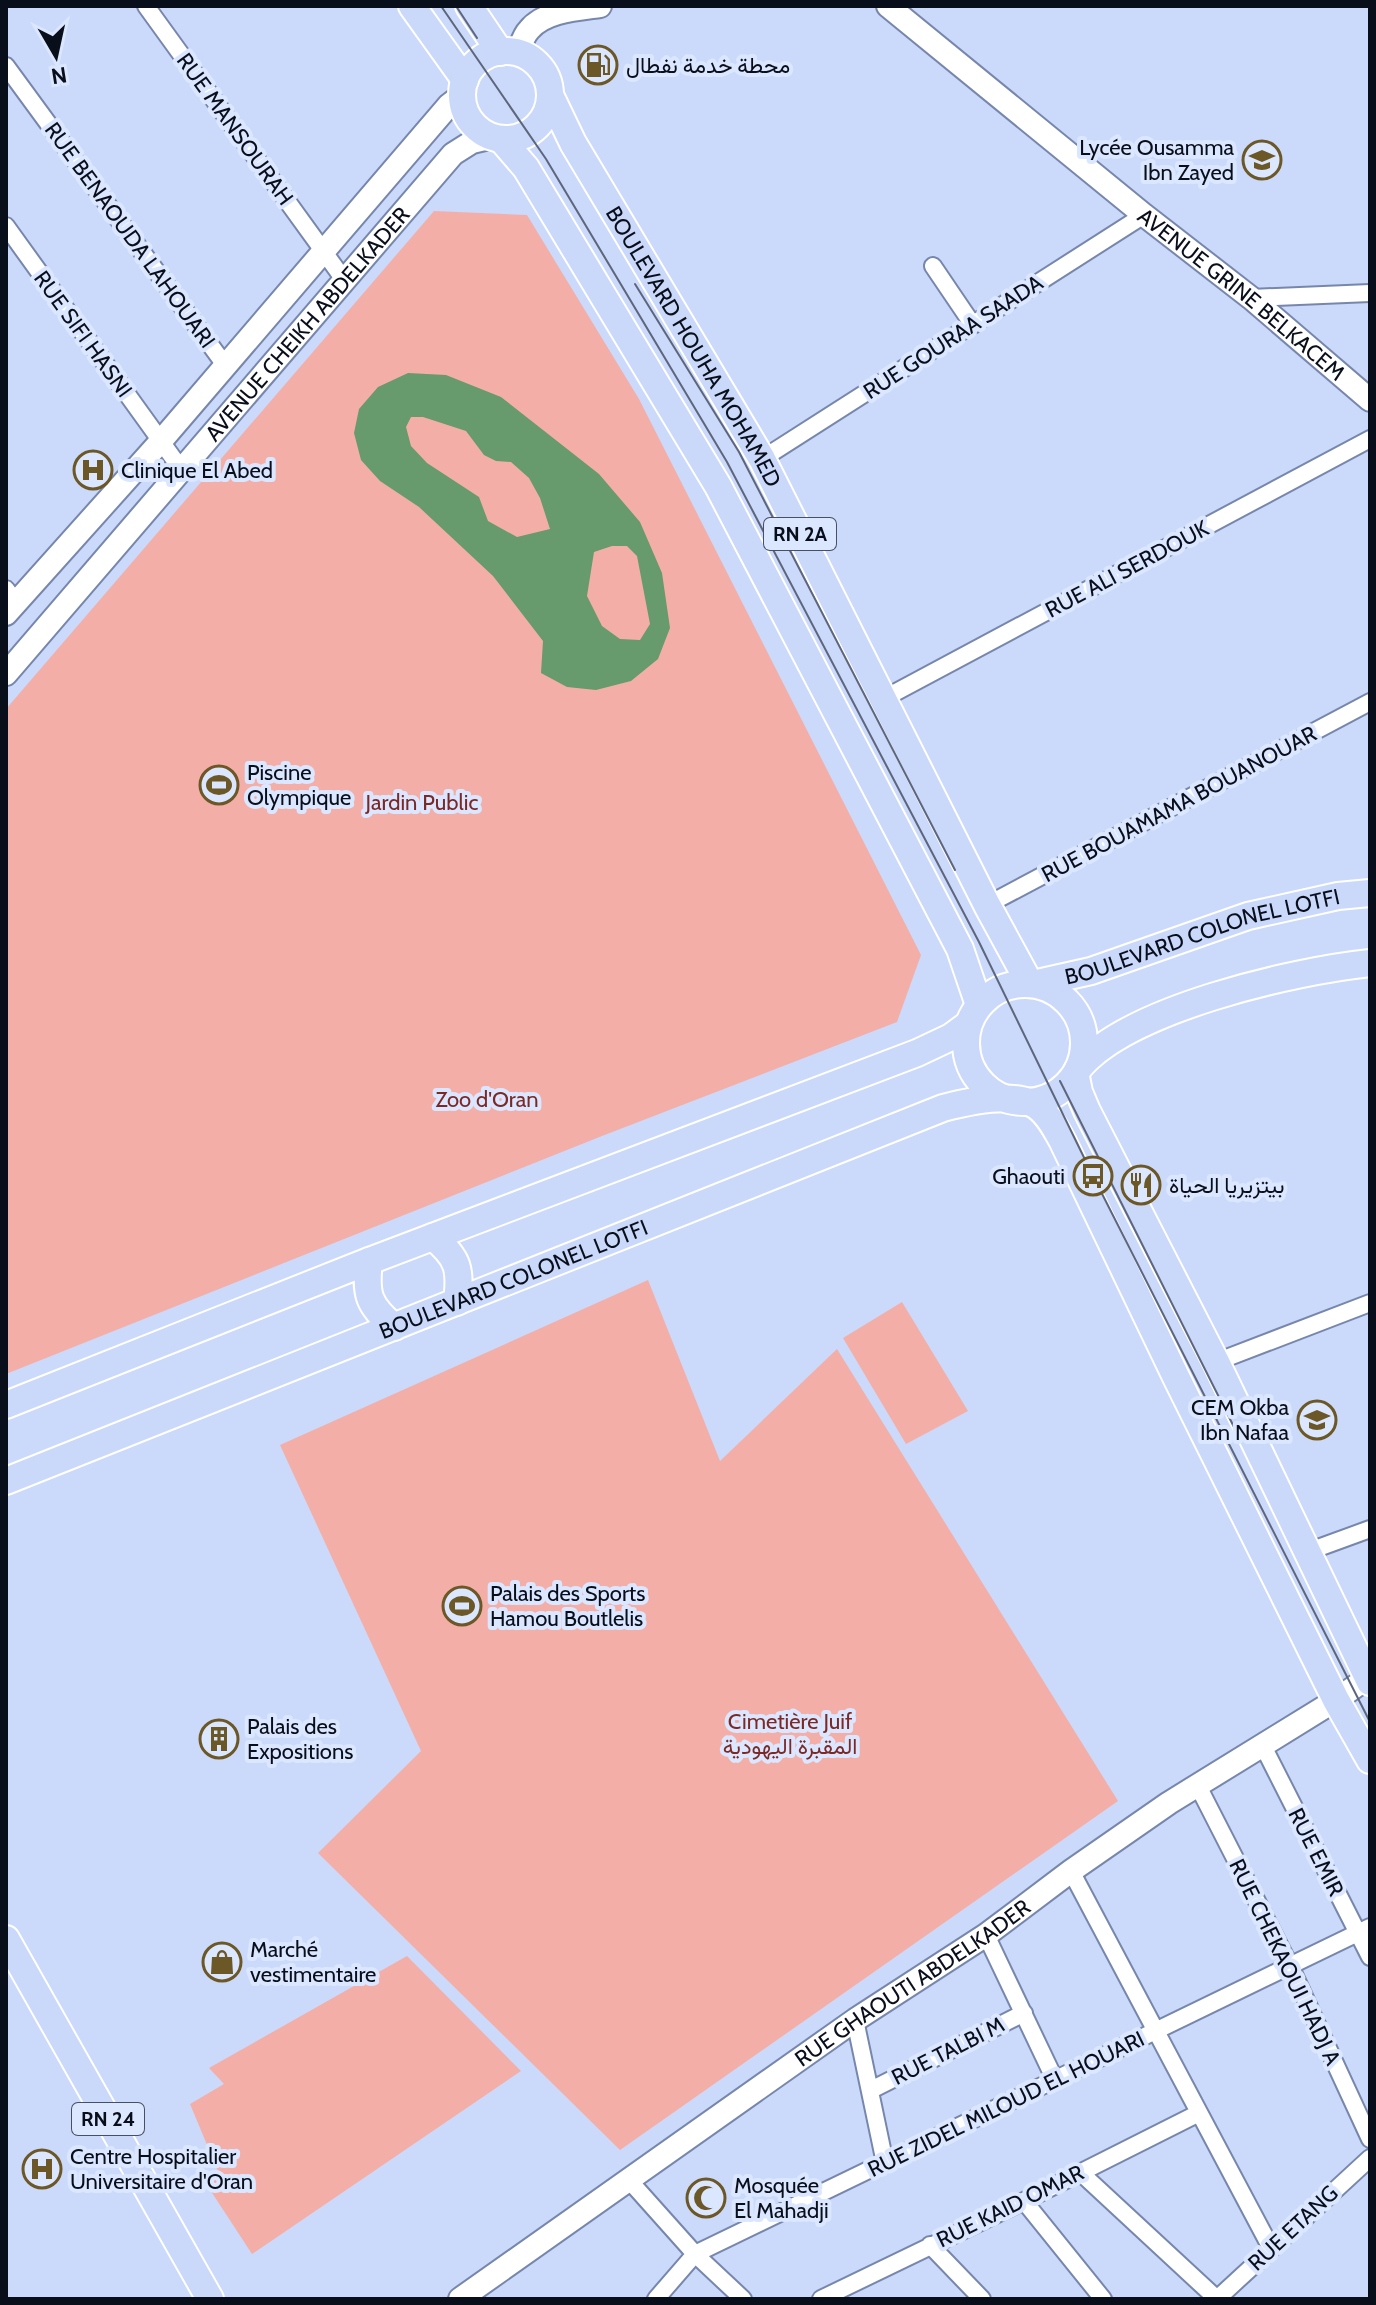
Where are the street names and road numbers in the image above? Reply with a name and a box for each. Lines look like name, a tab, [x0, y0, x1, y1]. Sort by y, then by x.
street label: RUE MANSOURAH	[171, 48, 299, 210]
street label: RUE BENAOUDA LAHOUARI	[39, 117, 221, 353]
street label: AVENUE CHEIKH ABDELKADER	[199, 201, 415, 446]
street label: BOULEVARD HOUHA MOHAMED	[600, 201, 787, 491]
street label: AVENUE GRINE BELKACEM	[1133, 202, 1351, 386]
street label: RUE SIFI HASNI	[28, 265, 138, 403]
street label: RUE GOURAA SAADA	[858, 269, 1048, 405]
street label: RUE ALI SERDOUK	[1041, 514, 1214, 623]
road number: RN 2A	[764, 518, 836, 550]
street label: RUE BOUAMAMA BOUANOUAR	[1037, 720, 1321, 888]
street label: BOULEVARD COLONEL LOTFI	[1062, 883, 1342, 990]
street label: BOULEVARD COLONEL LOTFI	[375, 1214, 651, 1345]
street label: RUE EMIR	[1282, 1803, 1350, 1901]
street label: RUE CHEKAOUI HADJ A	[1223, 1855, 1347, 2070]
street label: RUE GHAOUTI ABDELKADER	[789, 1893, 1035, 2072]
street label: RUE TALBI M	[887, 2011, 1009, 2091]
street label: RUE ZIDEL MILOUD EL HOUARI	[863, 2025, 1149, 2183]
road number: RN 24	[72, 2103, 144, 2135]
street label: RUE KAID OMAR	[932, 2159, 1088, 2253]
street label: RUE ETANG	[1243, 2180, 1343, 2276]

